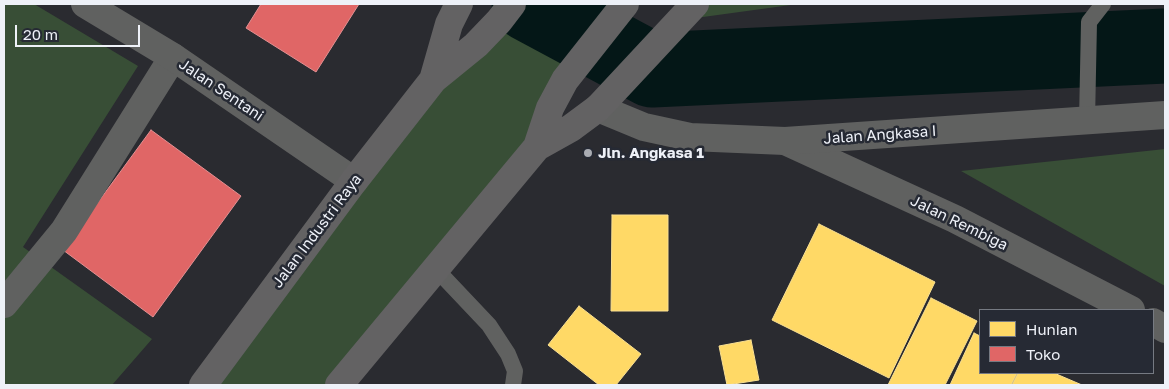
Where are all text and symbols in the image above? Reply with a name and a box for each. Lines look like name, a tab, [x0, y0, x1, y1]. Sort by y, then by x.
scale bar	[18, 15, 142, 47]
text: 20 m	[23, 25, 58, 43]
street label: Jalan Sentani	[175, 55, 267, 125]
street label: Jalan Angkasa I	[823, 122, 937, 148]
place label: Jln. Angkasa 1	[598, 144, 704, 162]
marker: Jln. Angkasa 1	[582, 147, 594, 159]
street label: Jalan Industri Raya	[268, 171, 366, 291]
street label: Jalan Rembiga	[907, 192, 1011, 254]
legend	[979, 309, 1154, 374]
text: Hunian	[1026, 320, 1077, 338]
text: Toko	[1026, 345, 1060, 363]

